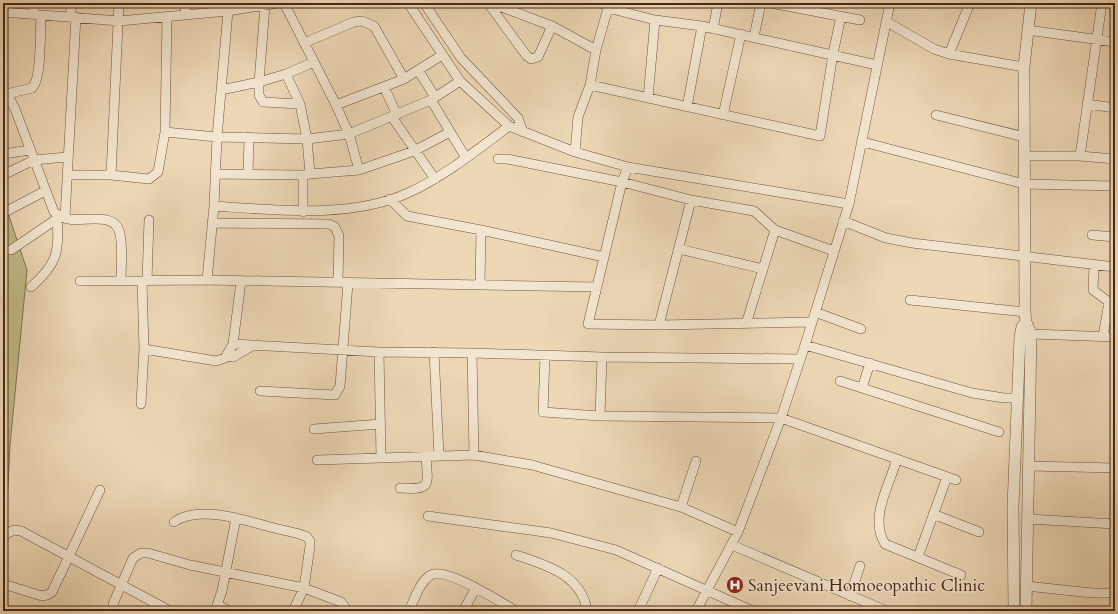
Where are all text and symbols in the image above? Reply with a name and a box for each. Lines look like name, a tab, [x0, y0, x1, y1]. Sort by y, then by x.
place label: Sanjeevani Homoeopathic Clinic	[748, 574, 985, 597]
hospital icon: Sanjeevani Homoeopathic Clinic	[725, 575, 745, 595]

